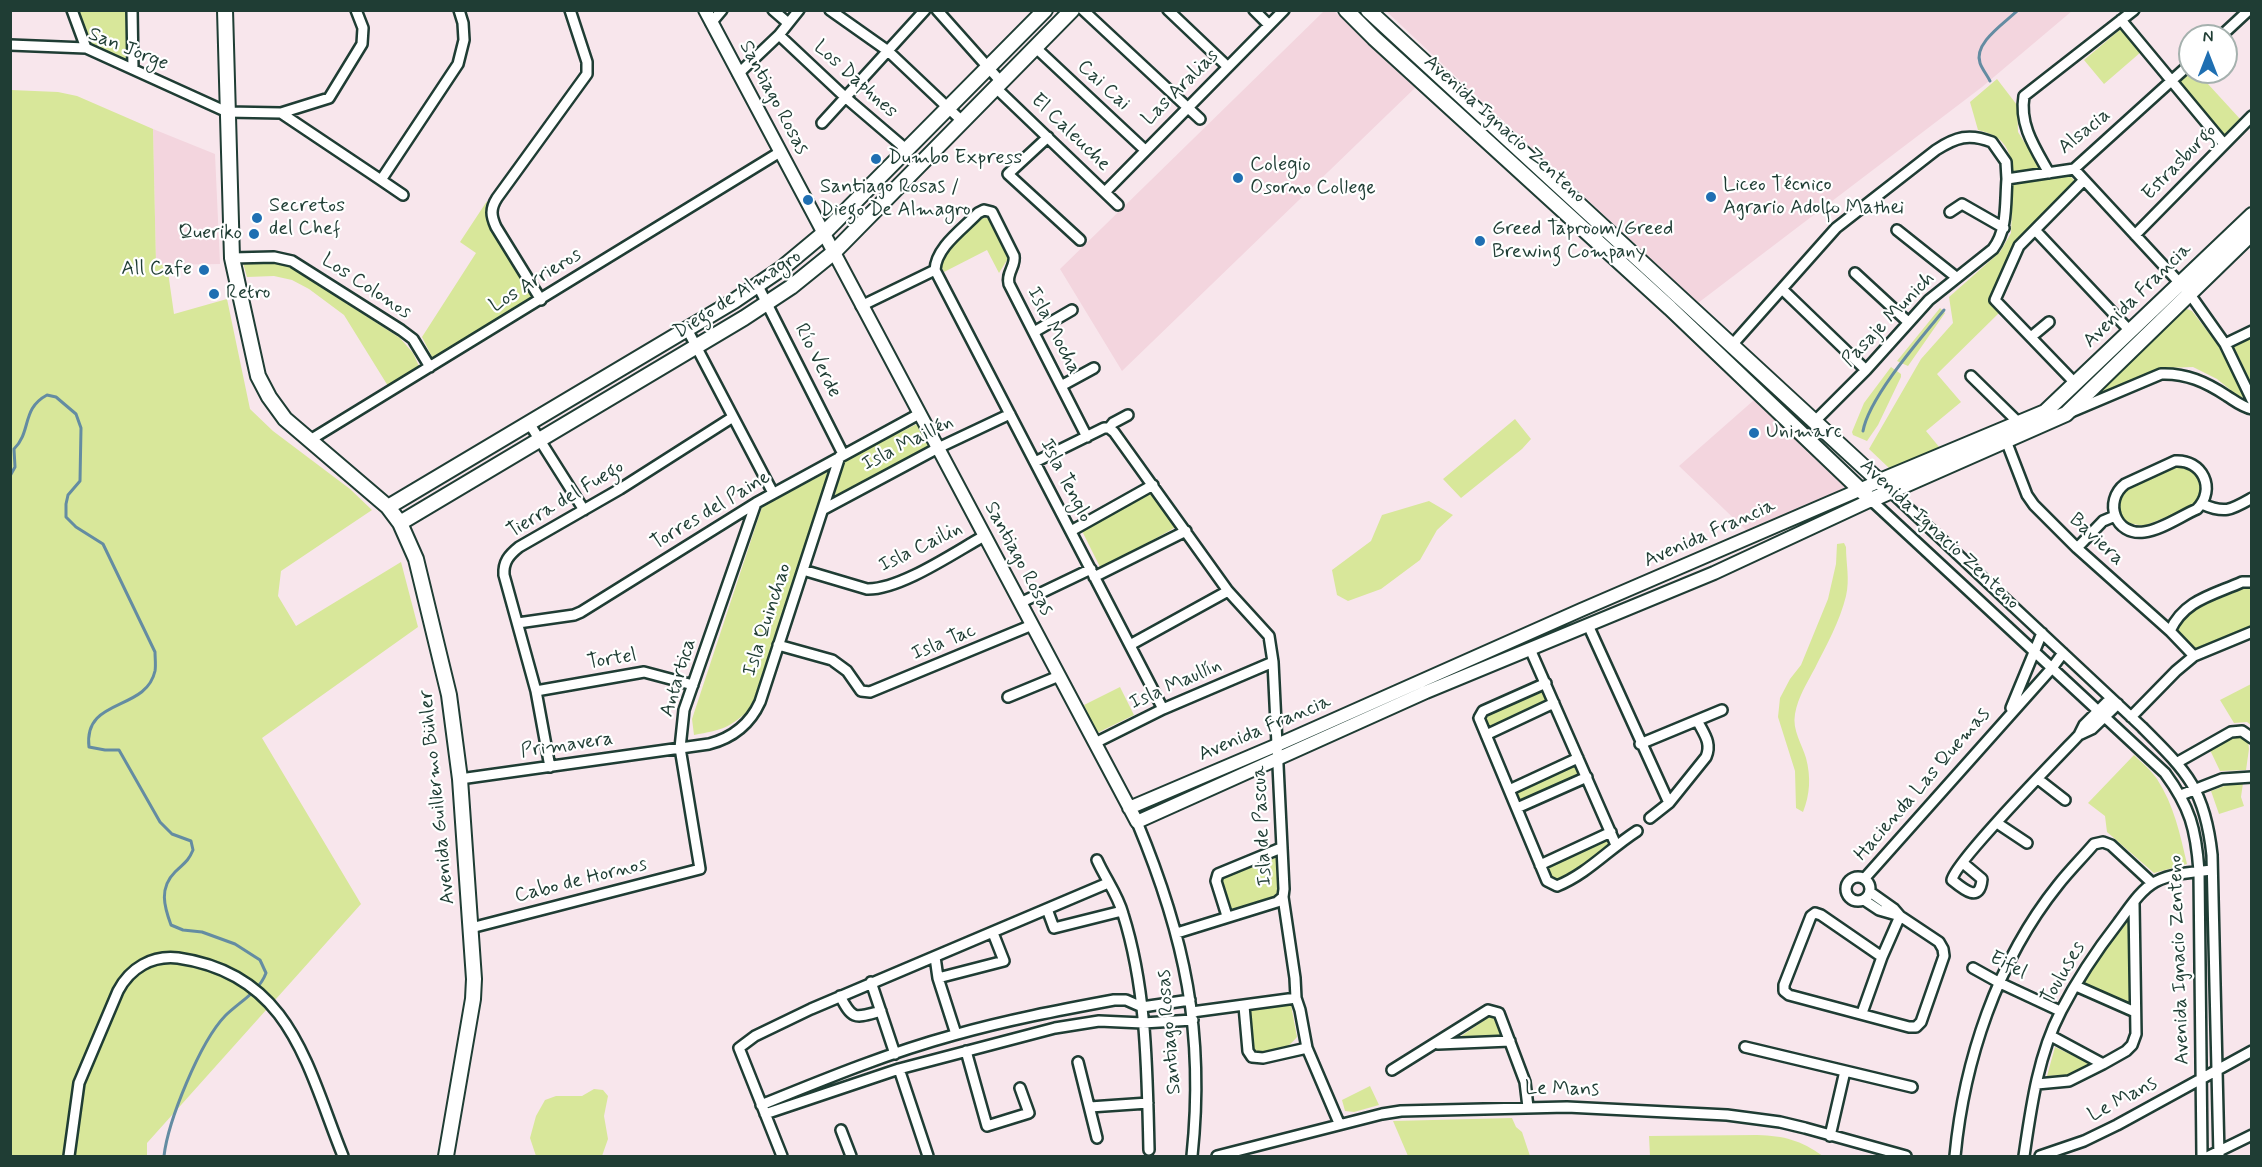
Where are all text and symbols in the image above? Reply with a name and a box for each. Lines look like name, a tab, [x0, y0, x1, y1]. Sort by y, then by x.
street label: San Jorge	[84, 23, 172, 77]
north arrow	[2178, 24, 2238, 84]
text: N	[2203, 27, 2213, 48]
street label: Los Daphnes	[808, 36, 902, 124]
street label: Santiago Rosas	[733, 37, 813, 159]
street label: Las Aralias	[1138, 45, 1224, 131]
street label: Avenida Ignacio Zenteno	[1418, 51, 1590, 209]
street label: Cai Cai	[1072, 55, 1134, 117]
street label: El Caleuche	[1025, 89, 1115, 177]
street label: Alsacia	[2054, 104, 2116, 160]
street label: Estrasburgo	[2138, 120, 2222, 206]
place label: Dumbo Express	[888, 147, 1022, 171]
marker: Dumbo Express	[869, 152, 883, 166]
place label: Colegio Osorno College	[1250, 154, 1376, 201]
marker: Colegio Osorno College	[1231, 171, 1245, 185]
place label: Liceo Técnico Agrario Adolfo Mathei	[1723, 174, 1904, 221]
place label: Santiago Rosas / Diego De Almagro	[820, 176, 971, 223]
marker: Liceo Técnico Agrario Adolfo Mathei	[1704, 190, 1718, 204]
marker: Santiago Rosas / Diego De Almagro	[801, 193, 815, 207]
place label: Secretos del Chef	[269, 195, 345, 242]
marker: Secretos del Chef	[250, 211, 264, 225]
place label: Greed Taproom/Greed Brewing Company	[1492, 218, 1673, 265]
place label: Queriko	[178, 222, 242, 246]
marker: Queriko	[247, 227, 261, 241]
marker: Greed Taproom/Greed Brewing Company	[1473, 234, 1487, 248]
street label: Avenida Francia	[2079, 238, 2197, 354]
street label: Los Arrieros	[486, 243, 586, 319]
street label: Diego de Almagro	[670, 245, 806, 345]
street label: Los Colonos	[316, 249, 416, 325]
place label: All Cafe	[121, 258, 192, 282]
marker: All Cafe	[197, 263, 211, 277]
street label: Pasaje Munich	[1838, 267, 1940, 373]
place label: Retro	[226, 282, 271, 306]
street label: Isla Mocha	[1021, 283, 1085, 379]
marker: Retro	[207, 287, 221, 301]
street label: Río Verde	[788, 320, 846, 402]
street label: Isla Maillén	[858, 411, 958, 477]
place label: Unimarc	[1766, 421, 1842, 445]
marker: Unimarc	[1747, 426, 1761, 440]
street label: Isla Tenglo	[1034, 435, 1096, 527]
street label: Avenida Ignacio Zenteno	[1854, 455, 2024, 615]
street label: Tierra del Fuego	[503, 456, 629, 544]
street label: Torres del Paine	[647, 466, 775, 556]
street label: Avenida Francia	[1640, 494, 1780, 574]
street label: Santiago Rosas	[978, 498, 1058, 620]
street label: Baviera	[2064, 509, 2128, 571]
street label: Isla Cailin	[875, 518, 967, 578]
street label: Isla Quinchao	[738, 561, 798, 679]
street label: Isla Tac	[908, 619, 980, 667]
street label: Antartica	[656, 636, 702, 720]
street label: Tortel	[586, 644, 638, 676]
street label: Isla Maullín	[1126, 654, 1226, 716]
street label: Avenida Guillermo Bühler	[415, 688, 461, 906]
street label: Avenida Francia	[1195, 690, 1335, 768]
street label: Hacienda Las Quemas	[1850, 703, 1996, 867]
street label: Primavera	[519, 728, 615, 764]
street label: Isla de Pascua	[1248, 765, 1278, 887]
street label: Cabo de Hornos	[512, 853, 650, 909]
street label: Avenida Ignacio Zenteno	[2164, 855, 2196, 1065]
street label: Touluses	[2037, 938, 2091, 1008]
street label: Eifel	[1985, 946, 2031, 986]
street label: Santiago Rosas	[1153, 968, 1187, 1096]
street label: Le Mans	[2084, 1072, 2162, 1128]
street label: Le Mans	[1525, 1077, 1599, 1103]

